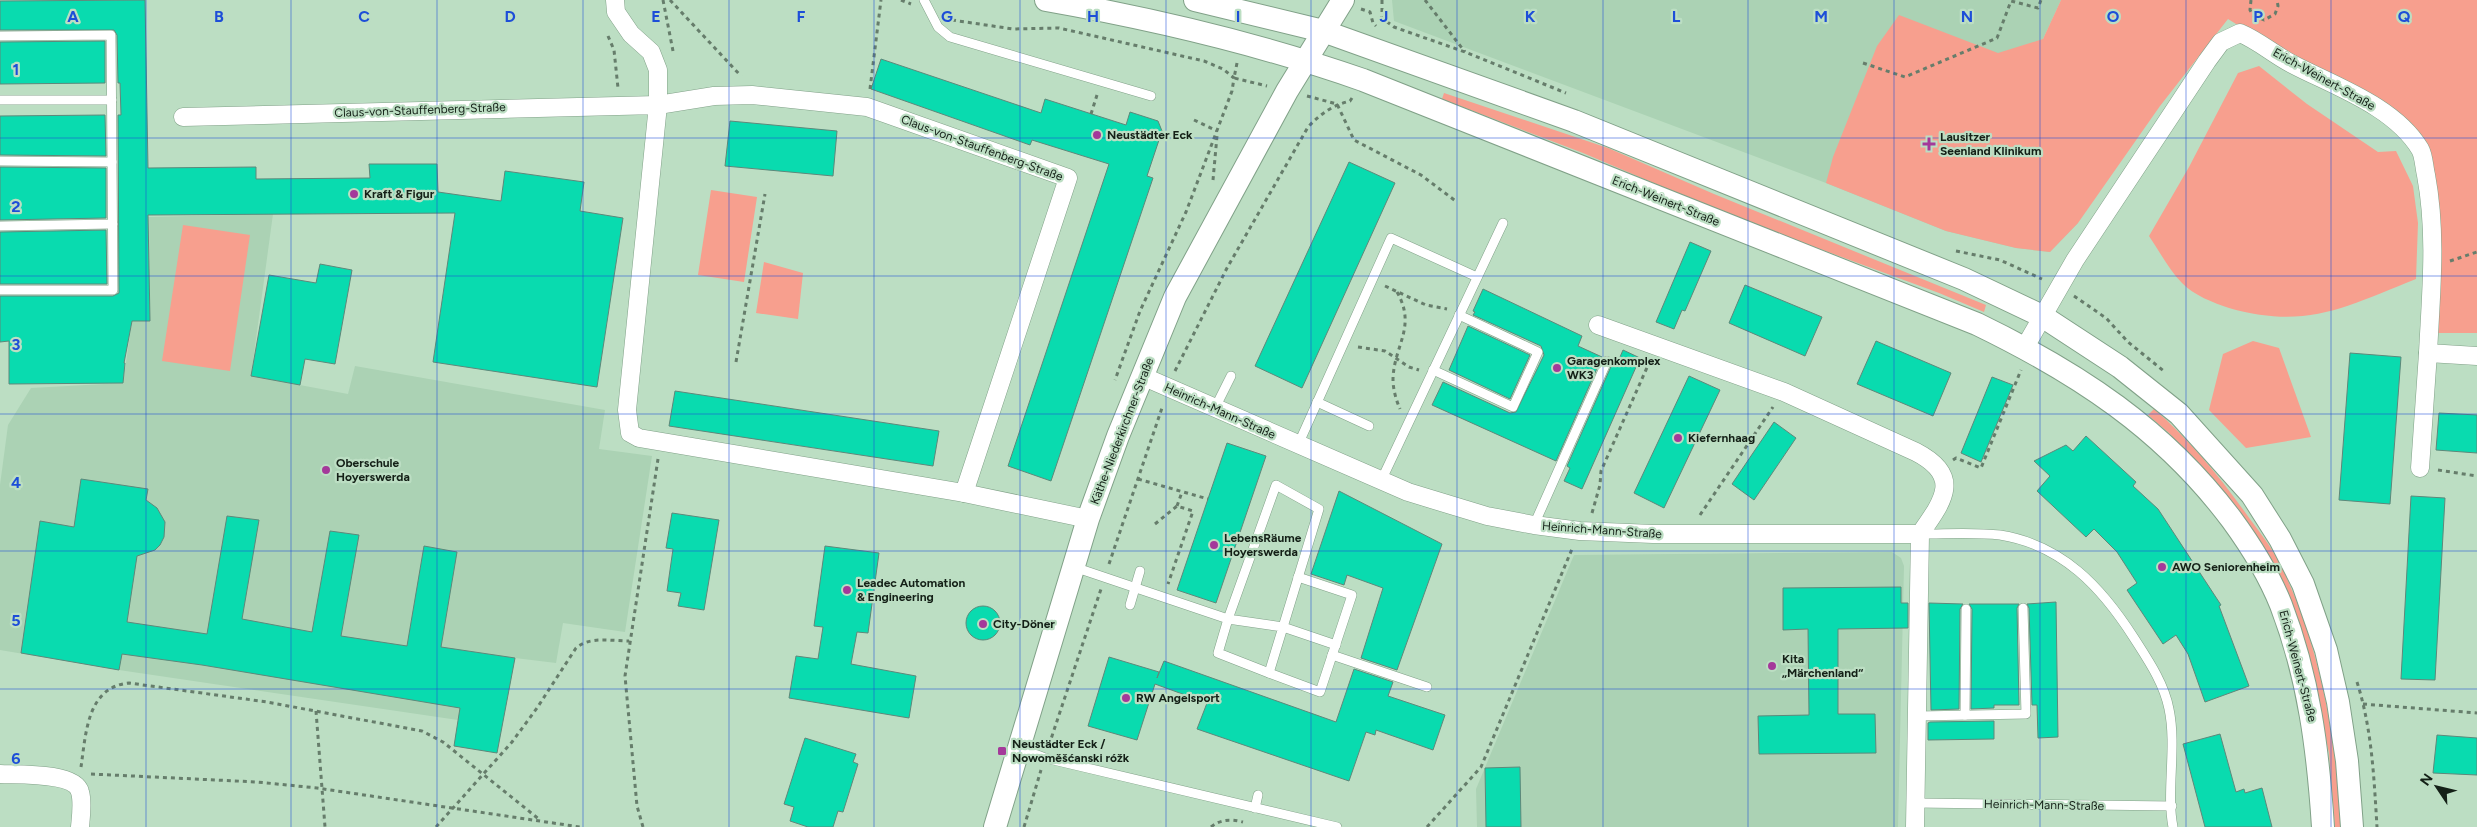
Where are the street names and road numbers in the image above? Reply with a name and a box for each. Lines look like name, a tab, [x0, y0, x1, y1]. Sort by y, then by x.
street label: Erich-Weinert-Straße	[2270, 45, 2378, 113]
street label: Claus-von-Stauffenberg-Straße	[334, 100, 506, 120]
street label: Claus-von-Stauffenberg-Straße	[899, 112, 1065, 184]
street label: Erich-Weinert-Straße	[1610, 173, 1722, 229]
street label: Käthe-Niederkirchner-Straße	[1088, 355, 1157, 506]
street label: Heinrich-Mann-Straße	[1162, 380, 1278, 442]
street label: Heinrich-Mann-Straße	[1542, 519, 1663, 541]
street label: Erich-Weinert-Straße	[2276, 609, 2320, 724]
street label: Heinrich-Mann-Straße	[1984, 797, 2105, 813]

